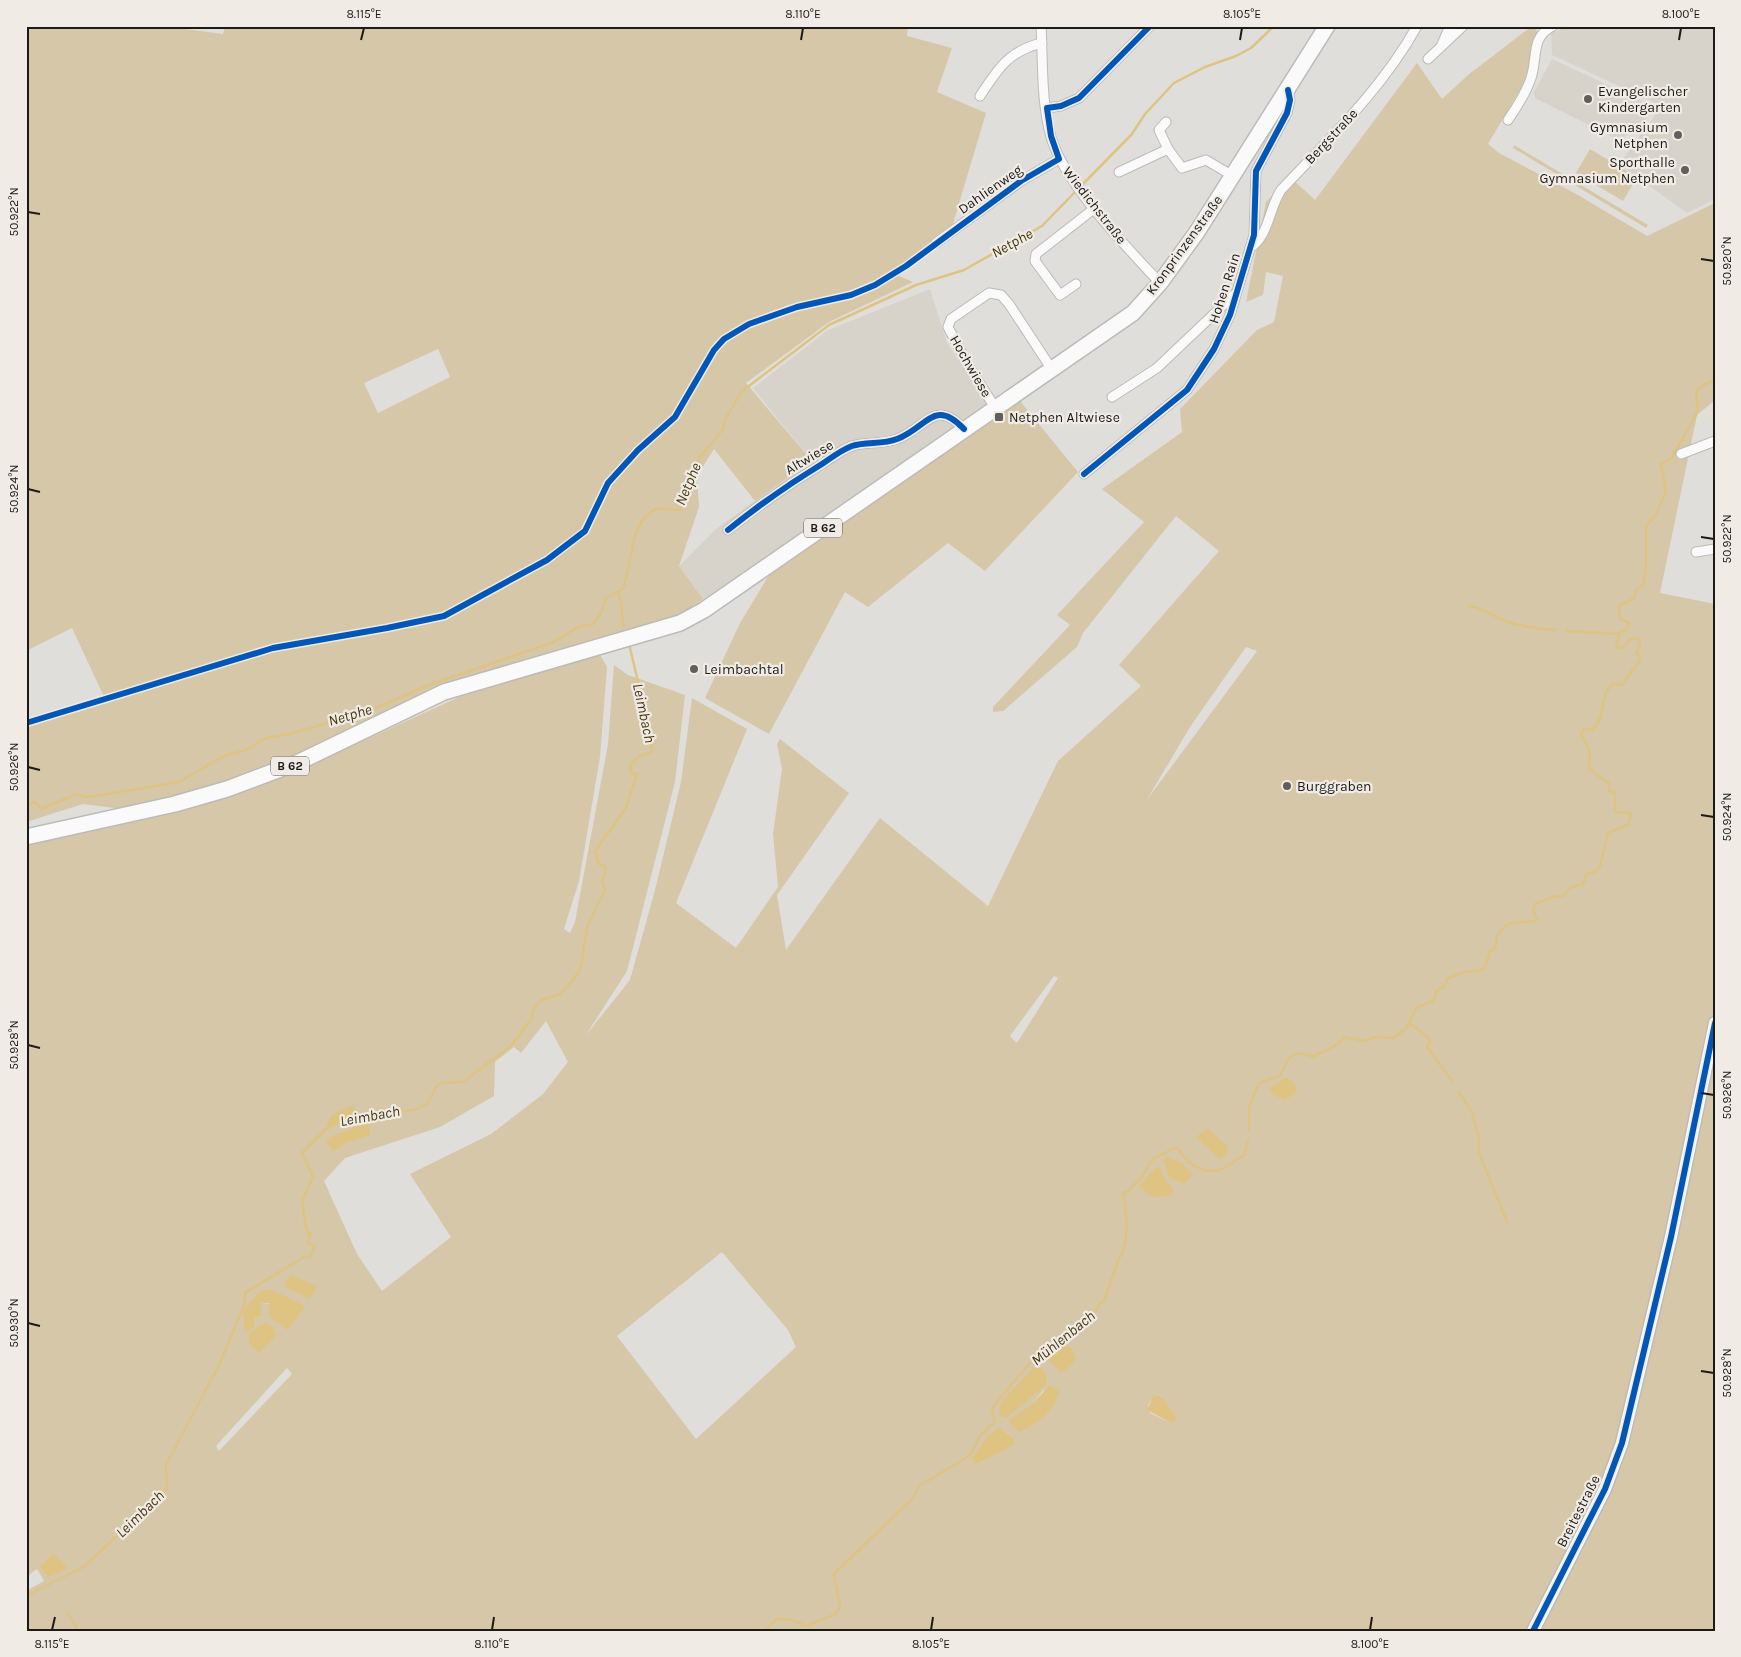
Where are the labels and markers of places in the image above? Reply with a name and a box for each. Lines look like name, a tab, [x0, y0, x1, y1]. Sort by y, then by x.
place label: Evangelischer Kindergarten	[1598, 83, 1688, 116]
marker: Evangelischer Kindergarten	[1582, 93, 1594, 105]
place label: Gymnasium Netphen	[1590, 119, 1668, 152]
marker: Gymnasium Netphen	[1672, 129, 1684, 141]
place label: Sporthalle Gymnasium Netphen	[1539, 154, 1675, 187]
marker: Sporthalle Gymnasium Netphen	[1679, 164, 1691, 176]
place label: Netphen Altwiese	[1009, 409, 1120, 426]
marker: Netphen Altwiese	[993, 411, 1005, 423]
place label: Leimbachtal	[704, 661, 784, 678]
marker: Leimbachtal	[688, 663, 700, 675]
place label: Burggraben	[1297, 778, 1372, 795]
marker: Burggraben	[1281, 780, 1293, 792]

